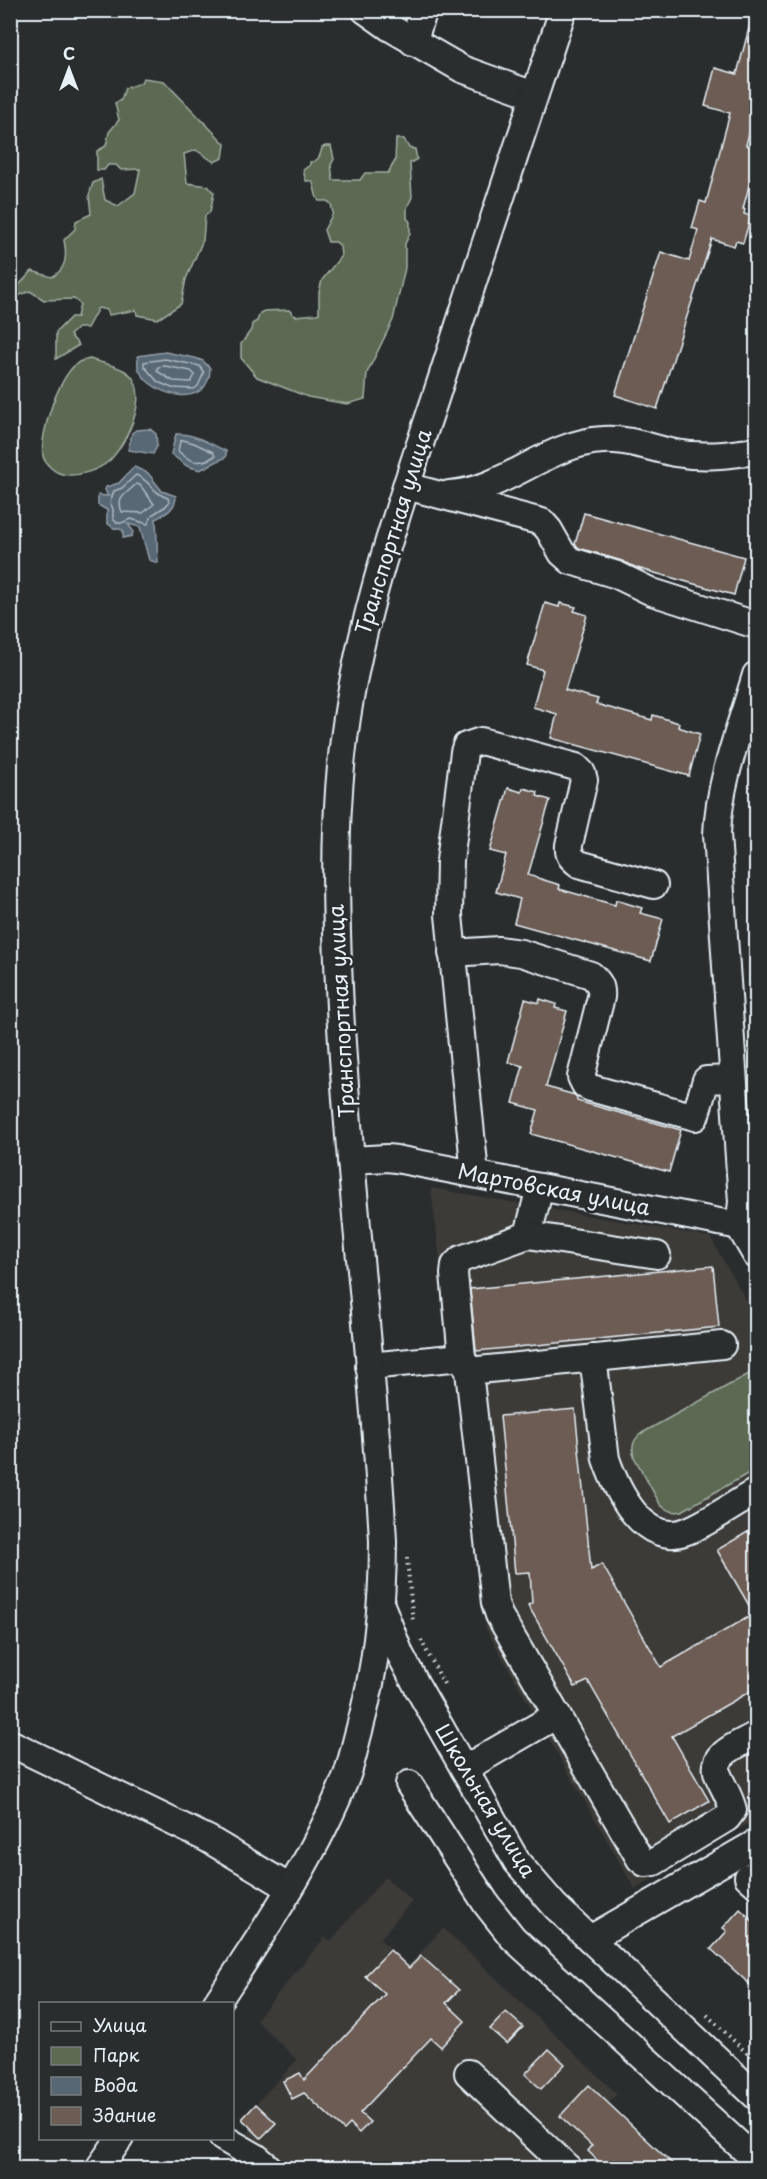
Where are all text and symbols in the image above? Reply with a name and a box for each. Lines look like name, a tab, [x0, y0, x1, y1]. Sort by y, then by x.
north arrow	[39, 39, 99, 99]
text: С	[63, 41, 75, 65]
street label: Транспортная улица	[346, 424, 439, 638]
street label: Транспортная улица	[318, 903, 362, 1119]
street label: Мартовская улица	[455, 1154, 654, 1223]
street label: Школьная улица	[428, 1717, 546, 1884]
legend	[39, 2002, 234, 2140]
text: Улица	[93, 2011, 147, 2038]
text: Парк	[93, 2041, 140, 2068]
text: Вода	[93, 2071, 138, 2098]
text: Здание	[93, 2101, 156, 2128]

